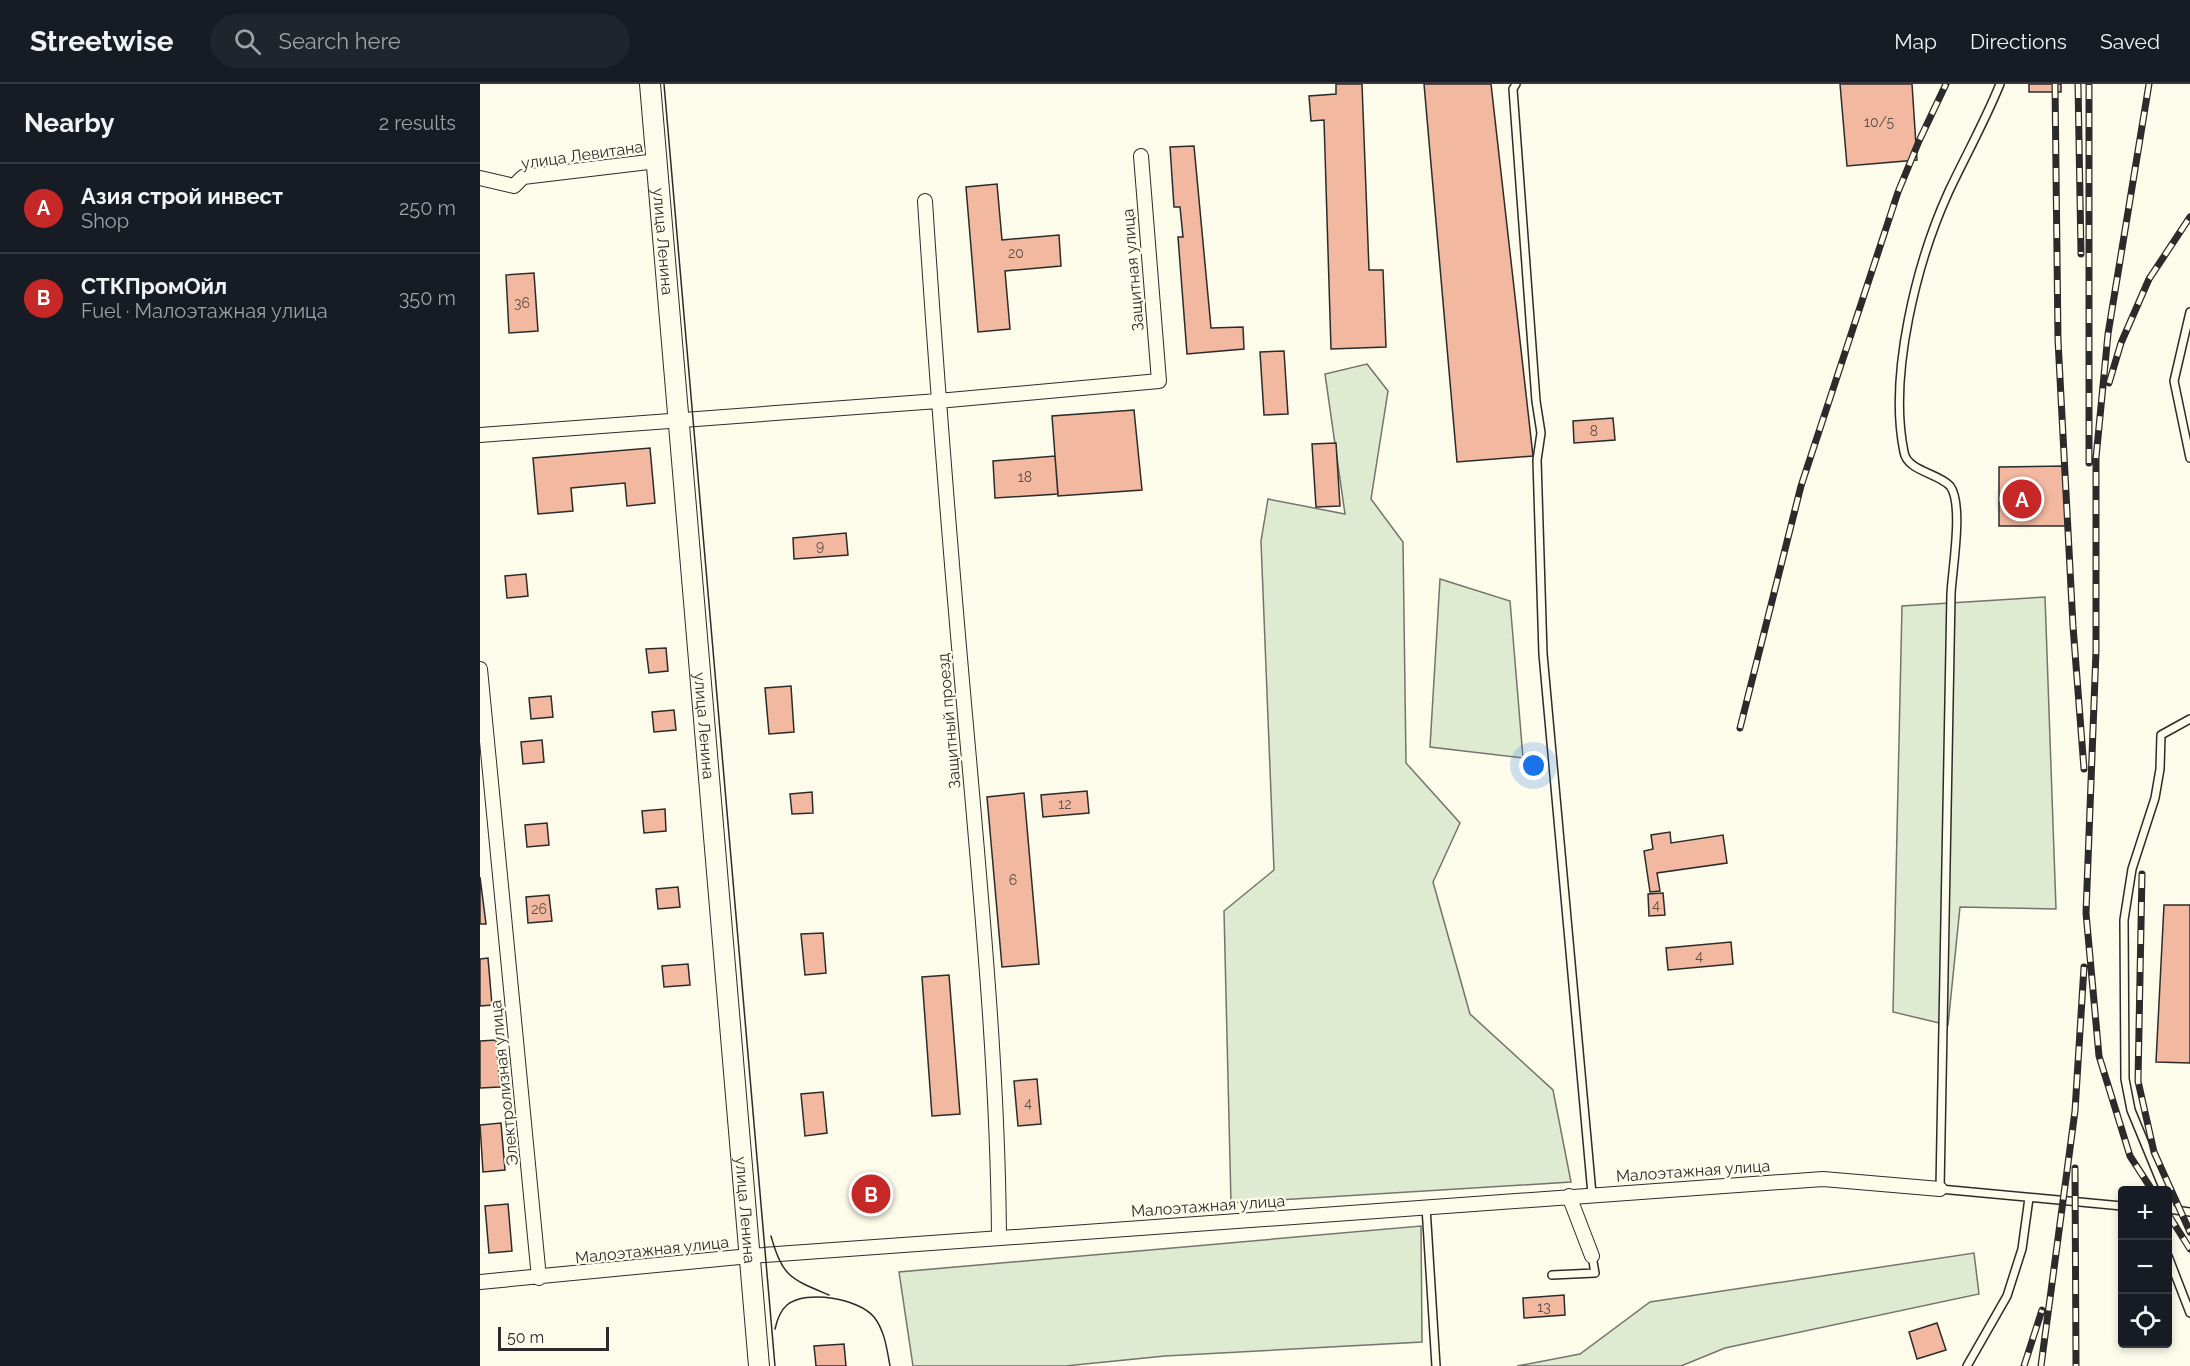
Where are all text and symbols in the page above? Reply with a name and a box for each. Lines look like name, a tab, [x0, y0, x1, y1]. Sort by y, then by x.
search box	[210, 14, 630, 68]
text: Streetwise	[30, 25, 174, 58]
icon: search	[231, 25, 264, 58]
text: Search here	[279, 28, 401, 54]
text: Map	[1894, 29, 1937, 54]
text: Directions	[1970, 29, 2067, 54]
text: Saved	[2100, 29, 2160, 54]
text: Nearby	[24, 108, 114, 138]
text: 2 results	[379, 111, 456, 135]
house number: 10/5	[1864, 114, 1894, 130]
street label: улица Левитана	[520, 137, 644, 173]
text: Азия строй инвест	[81, 183, 283, 209]
street label: улица Ленина	[649, 187, 677, 296]
text: A	[37, 196, 50, 220]
text: 250 m	[399, 196, 456, 220]
street label: Защитная улица	[1118, 208, 1148, 332]
text: Shop	[81, 209, 129, 233]
house number: 20	[1008, 245, 1024, 261]
text: СТКПромОйл	[81, 273, 227, 299]
text: B	[37, 286, 50, 310]
text: 350 m	[399, 286, 456, 310]
house number: 36	[514, 295, 530, 311]
text: Fuel · Малоэтажная улица	[81, 299, 328, 323]
house number: 8	[1590, 423, 1598, 439]
house number: 18	[1018, 469, 1032, 485]
pin: A	[2002, 476, 2042, 522]
house number: 9	[816, 538, 824, 554]
street label: Защитный проезд	[934, 652, 964, 790]
street label: улица Ленина	[691, 671, 719, 780]
your location	[1519, 751, 1548, 780]
house number: 12	[1058, 796, 1072, 812]
house number: 6	[1009, 872, 1017, 888]
house number: 4	[1652, 897, 1660, 913]
house number: 26	[531, 901, 547, 917]
house number: 4	[1695, 948, 1703, 964]
street label: Электролизная улица	[486, 999, 522, 1167]
house number: 4	[1024, 1095, 1032, 1111]
street label: улица Ленина	[732, 1156, 760, 1264]
street label: Малоэтажная улица	[1615, 1156, 1771, 1186]
pin: B	[852, 1172, 890, 1216]
map controls	[2118, 1186, 2172, 1348]
button: +	[2118, 1186, 2172, 1240]
street label: Малоэтажная улица	[1130, 1191, 1286, 1221]
street label: Малоэтажная улица	[574, 1232, 730, 1268]
button: −	[2118, 1240, 2172, 1294]
button: locate	[2118, 1294, 2172, 1348]
house number: 13	[1537, 1299, 1551, 1315]
scale bar	[498, 1324, 609, 1352]
text: 50 m	[507, 1328, 544, 1347]

